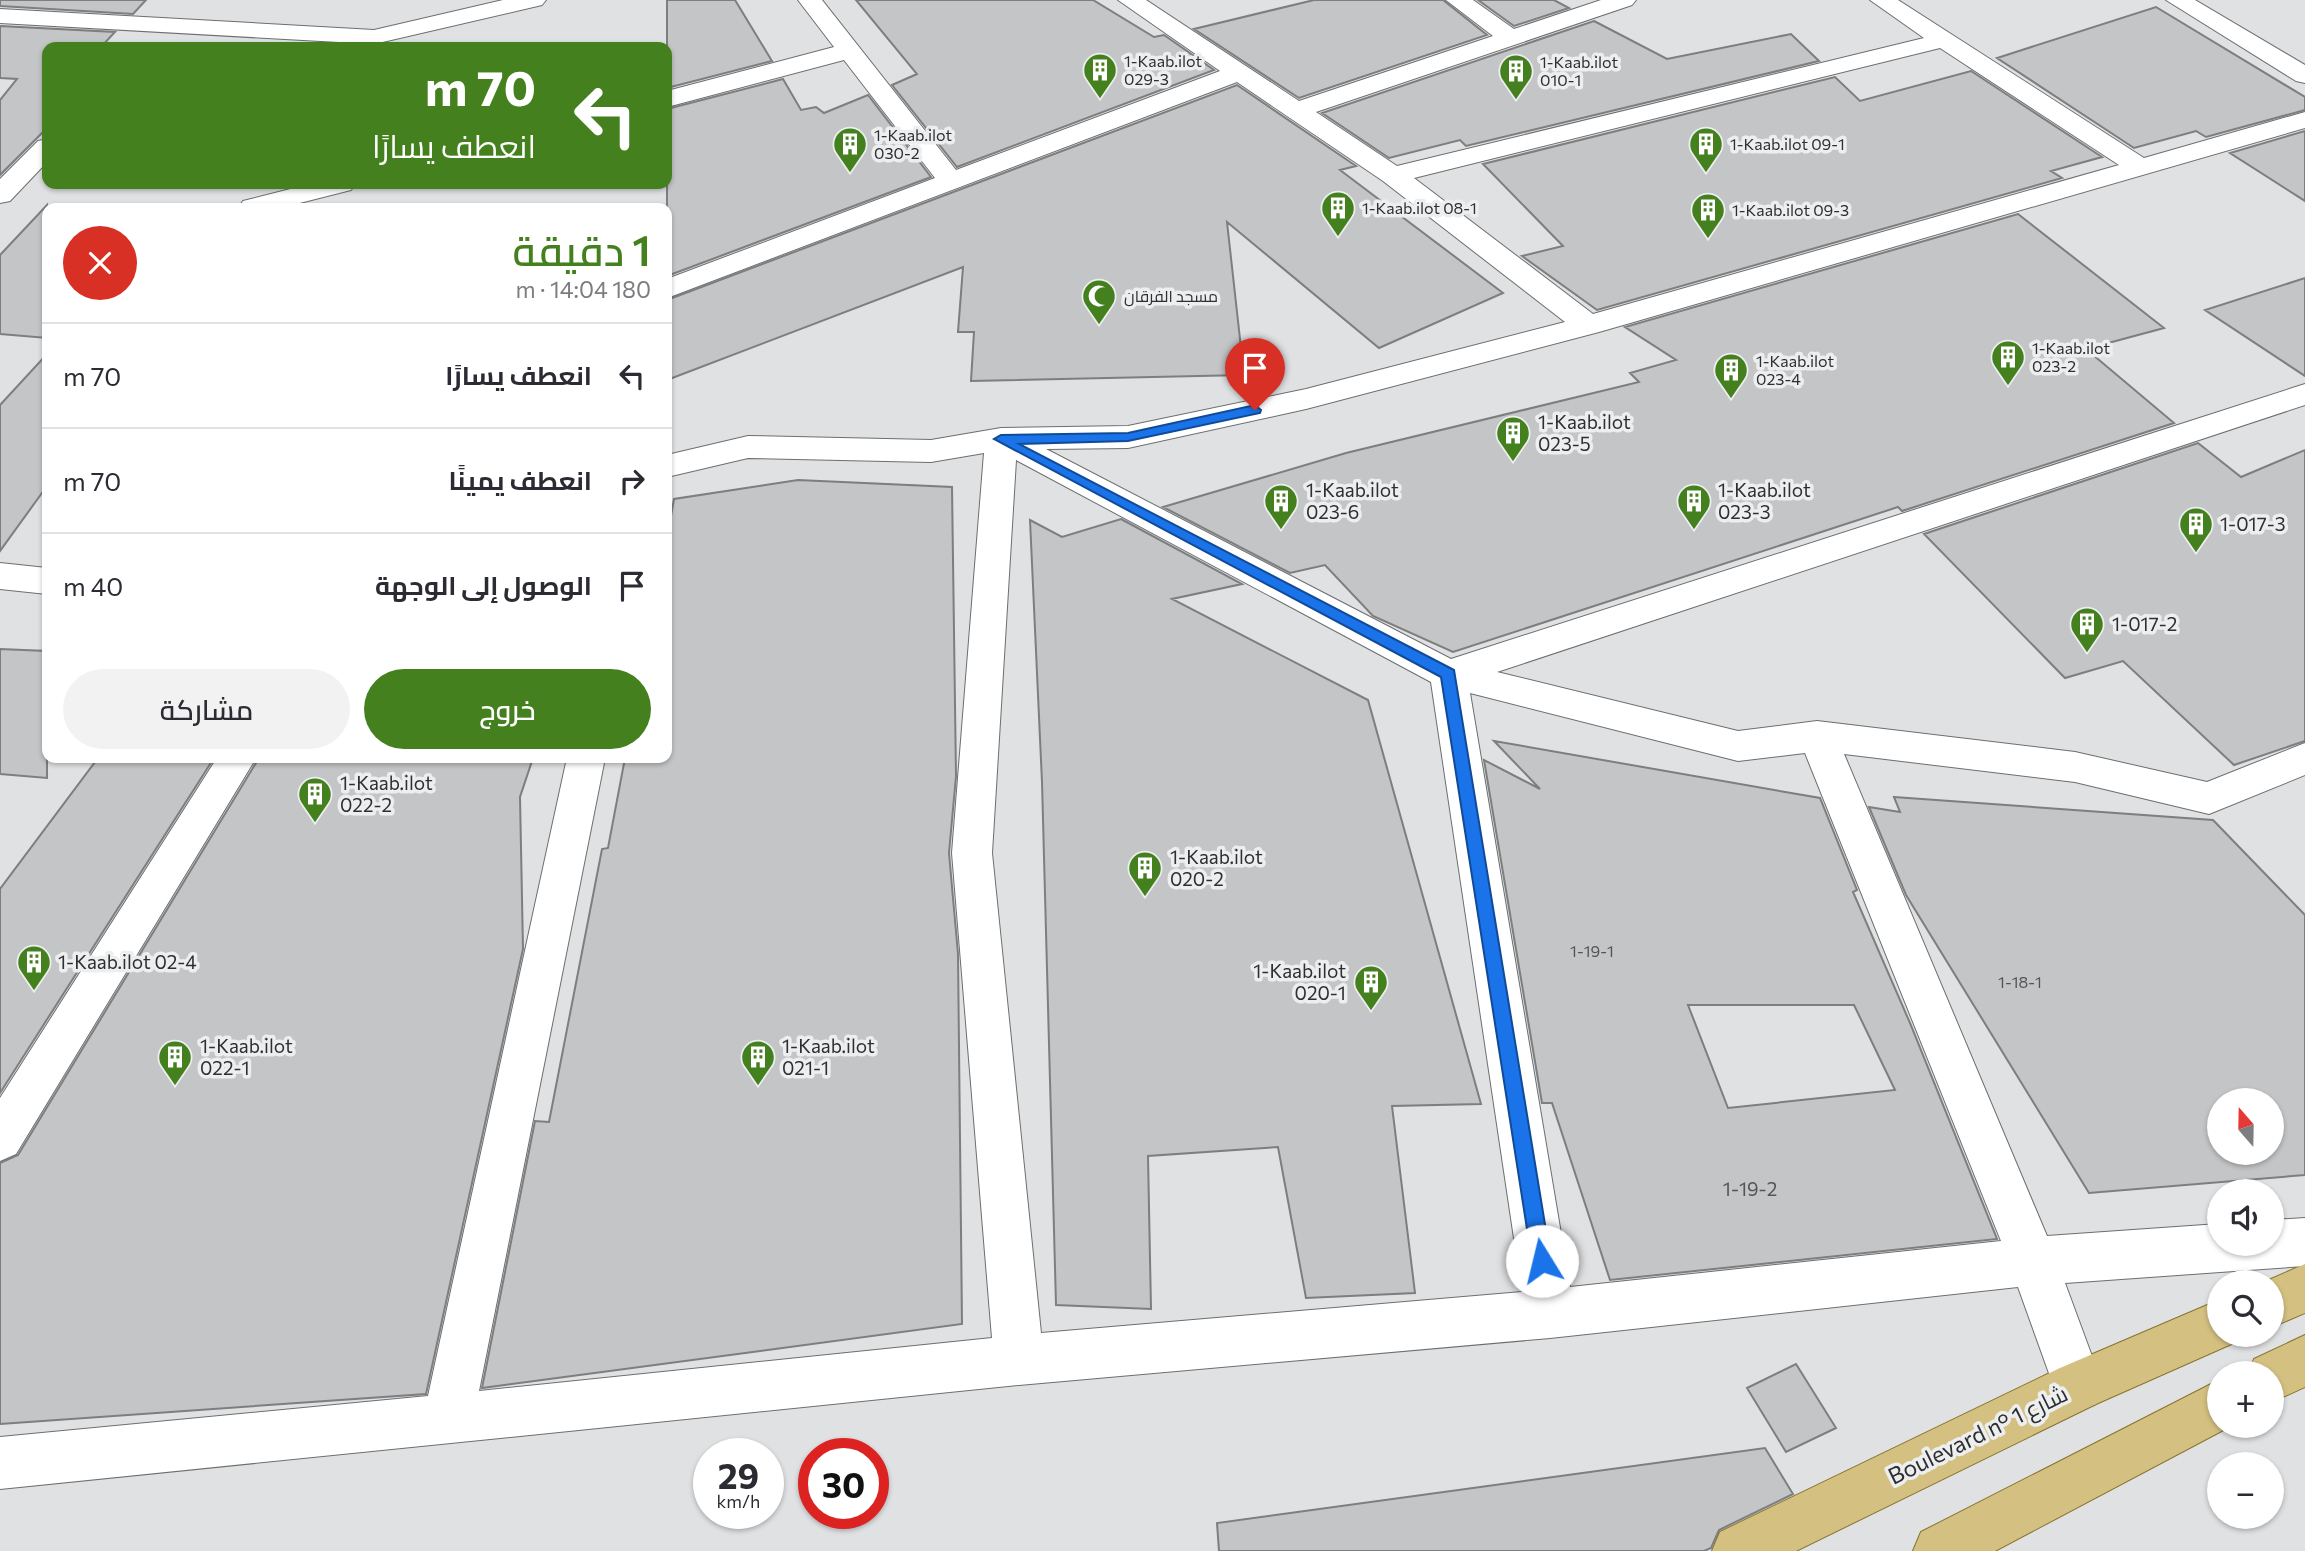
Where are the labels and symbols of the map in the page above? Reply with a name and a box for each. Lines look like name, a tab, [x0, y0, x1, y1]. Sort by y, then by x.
building icon: 1-Kaab.ilot 029-3	[1081, 51, 1119, 100]
place label: 1-Kaab.ilot 029-3	[1124, 51, 1203, 88]
building icon: 1-Kaab.ilot 010-1	[1497, 52, 1535, 101]
place label: 1-Kaab.ilot 010-1	[1540, 52, 1619, 89]
building icon: 1-Kaab.ilot 030-2	[831, 125, 869, 174]
place label: 1-Kaab.ilot 030-2	[874, 125, 953, 162]
building icon: 1-Kaab.ilot 09-1	[1687, 125, 1725, 174]
place label: 1-Kaab.ilot 09-1	[1730, 134, 1845, 153]
building icon: 1-Kaab.ilot 08-1	[1319, 189, 1357, 238]
building icon: 1-Kaab.ilot 09-3	[1689, 191, 1727, 240]
place label: 1-Kaab.ilot 08-1	[1362, 198, 1477, 217]
place label: 1-Kaab.ilot 09-3	[1732, 200, 1849, 219]
mosque icon: مسجد الفرقان	[1080, 277, 1118, 326]
place label: مسجد الفرقان	[1124, 286, 1218, 307]
pin	[1225, 338, 1285, 410]
building icon: 1-Kaab.ilot 023-2	[1989, 338, 2027, 387]
place label: 1-Kaab.ilot 023-2	[2032, 338, 2111, 375]
building icon: 1-Kaab.ilot 023-4	[1712, 351, 1750, 400]
place label: 1-Kaab.ilot 023-4	[1756, 351, 1835, 388]
place label: 1-Kaab.ilot 023-5	[1538, 410, 1631, 455]
building icon: 1-Kaab.ilot 023-5	[1494, 414, 1532, 463]
place label: 1-Kaab.ilot 023-6	[1306, 478, 1399, 523]
place label: 1-Kaab.ilot 023-3	[1718, 478, 1811, 523]
building icon: 1-Kaab.ilot 023-6	[1262, 482, 1300, 531]
building icon: 1-Kaab.ilot 023-3	[1675, 482, 1713, 531]
building icon: 1-017-3	[2177, 505, 2215, 554]
place label: 1-017-3	[2220, 512, 2286, 535]
building icon: 1-017-2	[2068, 605, 2106, 654]
place label: 1-017-2	[2112, 612, 2177, 635]
place label: 1-Kaab.ilot 022-2	[340, 771, 433, 816]
building icon: 1-Kaab.ilot 022-2	[296, 775, 334, 824]
place label: 1-Kaab.ilot 020-2	[1170, 845, 1263, 890]
building icon: 1-Kaab.ilot 020-2	[1126, 849, 1164, 898]
house number: 1-19-1	[1570, 941, 1614, 960]
building icon: 1-Kaab.ilot 02-4	[15, 943, 53, 992]
place label: 1-Kaab.ilot 02-4	[58, 950, 197, 973]
place label: 1-Kaab.ilot 020-1	[1253, 959, 1346, 1004]
building icon: 1-Kaab.ilot 020-1	[1352, 963, 1390, 1012]
house number: 1-18-1	[1998, 972, 2042, 991]
place label: 1-Kaab.ilot 022-1	[200, 1034, 293, 1079]
place label: 1-Kaab.ilot 021-1	[782, 1034, 875, 1079]
building icon: 1-Kaab.ilot 022-1	[156, 1038, 194, 1087]
building icon: 1-Kaab.ilot 021-1	[739, 1038, 777, 1087]
north arrow	[2207, 1088, 2284, 1166]
house number: 1-19-2	[1723, 1177, 1777, 1200]
position arrow	[1505, 1224, 1579, 1298]
street label: Boulevard n° شارع 1	[1883, 1379, 2073, 1492]
speed limit sign: 30	[798, 1438, 889, 1529]

